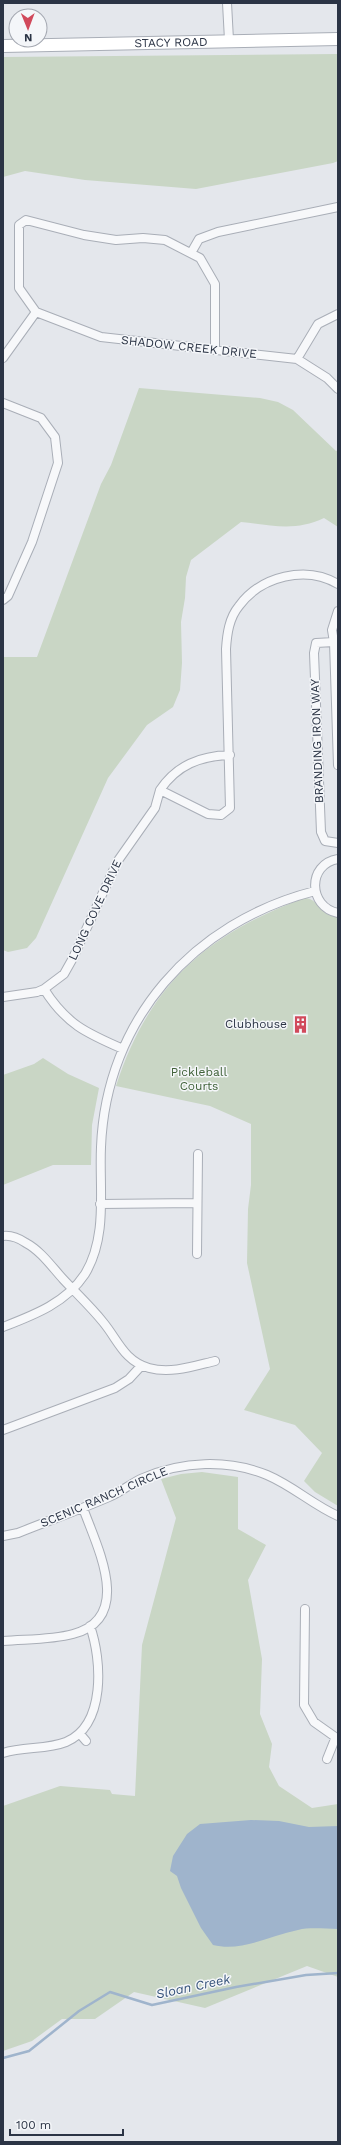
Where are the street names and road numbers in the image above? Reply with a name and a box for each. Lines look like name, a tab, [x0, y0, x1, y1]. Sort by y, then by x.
street label: STACY ROAD	[134, 35, 208, 50]
street label: SHADOW CREEK DRIVE	[121, 333, 258, 361]
street label: BRANDING IRON WAY	[308, 678, 326, 803]
street label: LONG COVE DRIVE	[65, 857, 125, 963]
street label: SCENIC RANCH CIRCLE	[38, 1464, 170, 1530]

